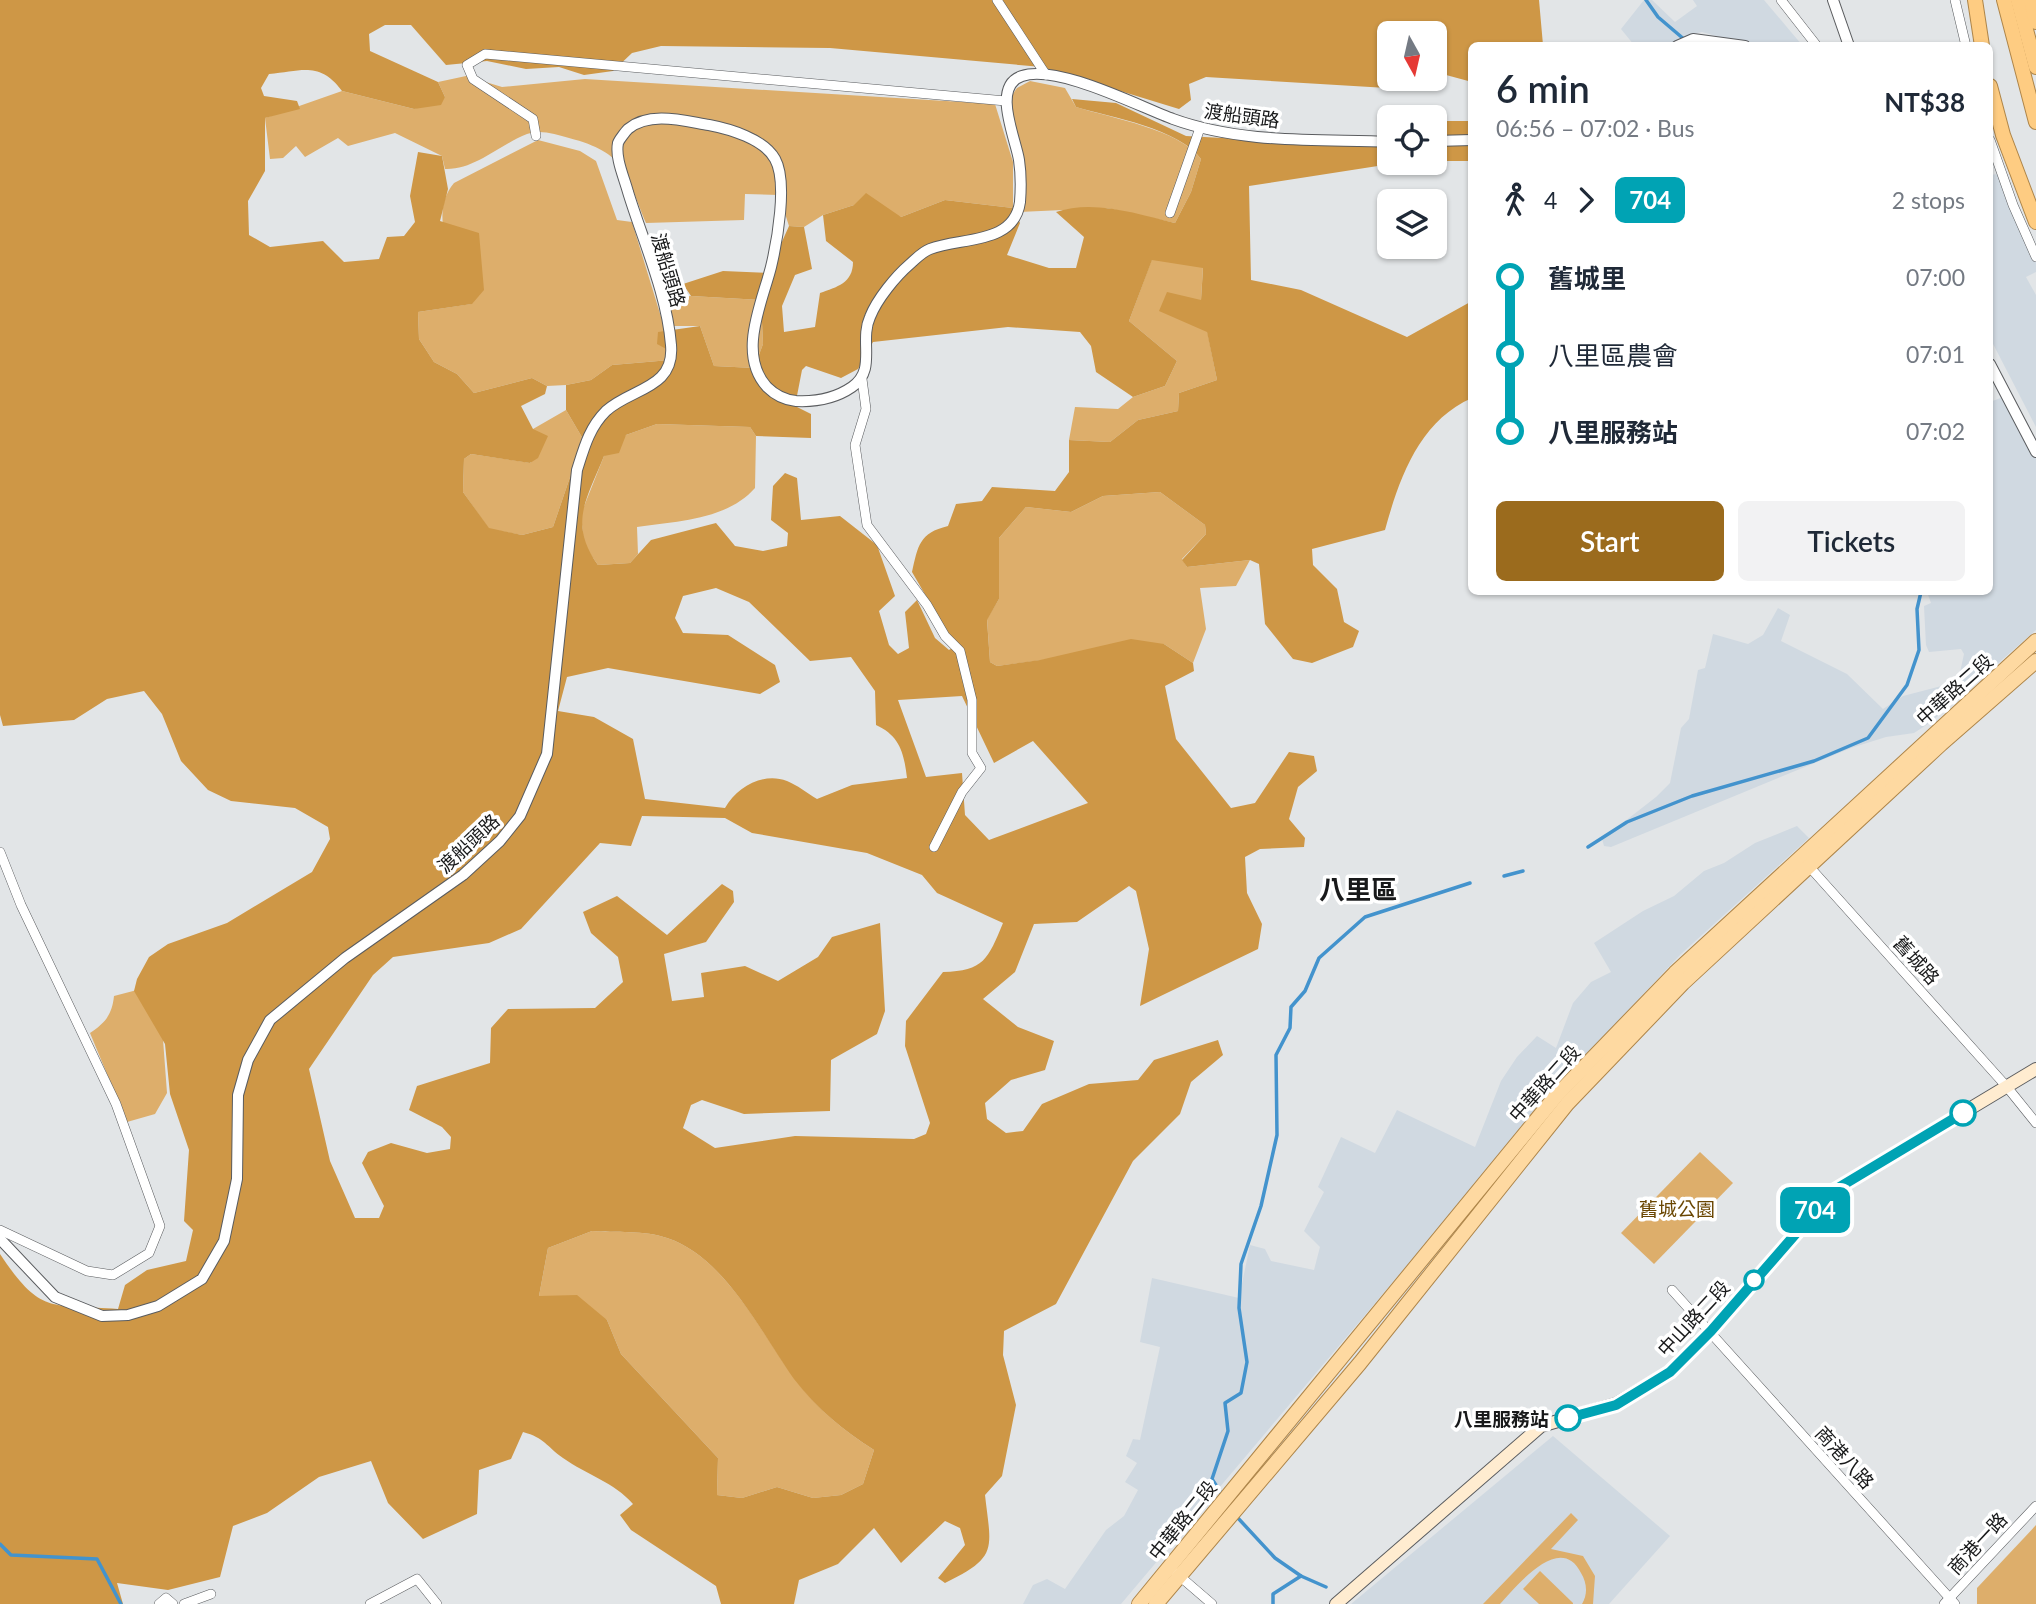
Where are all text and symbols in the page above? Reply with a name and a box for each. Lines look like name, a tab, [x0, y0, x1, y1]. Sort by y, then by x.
north arrow	[1377, 21, 1447, 91]
map controls	[1377, 21, 1447, 259]
text: 6 min	[1496, 65, 1590, 111]
text: NT$38	[1884, 86, 1965, 118]
street label: 渡船頭路	[1203, 98, 1281, 132]
button: locate	[1377, 105, 1447, 175]
text: 06:56 – 07:02 · Bus	[1496, 114, 1695, 142]
icon: walk	[1496, 181, 1534, 219]
icon: forward	[1567, 181, 1605, 219]
text: 704	[1629, 185, 1671, 214]
text: 4	[1544, 186, 1557, 214]
text: 2 stops	[1892, 186, 1965, 214]
button: layers	[1377, 189, 1447, 259]
street label: 渡船頭路	[647, 230, 691, 310]
text: 舊城里	[1548, 262, 1626, 294]
text: 07:00	[1906, 263, 1965, 291]
text: 八里區農會	[1548, 339, 1678, 371]
text: 07:01	[1906, 340, 1965, 368]
text: 八里服務站	[1548, 416, 1678, 448]
text: 07:02	[1906, 417, 1965, 445]
button: Start	[1496, 501, 1724, 581]
button: Tickets	[1738, 501, 1965, 581]
street label: 中華路二段	[1911, 649, 1997, 729]
street label: 渡船頭路	[432, 809, 504, 877]
district label: 八里區	[1319, 873, 1397, 905]
street label: 舊城路	[1889, 931, 1945, 989]
street label: 中華路二段	[1504, 1040, 1584, 1126]
unlabelled marker	[1950, 1100, 1976, 1126]
line badge: 704	[1775, 1187, 1855, 1233]
text: 704	[1794, 1195, 1836, 1224]
park label: 舊城公園	[1639, 1197, 1715, 1220]
unlabelled marker	[1744, 1270, 1764, 1290]
street label: 中山路二段	[1652, 1275, 1734, 1361]
marker: 八里服務站	[1555, 1405, 1581, 1431]
place label: 八里服務站	[1454, 1407, 1549, 1430]
street label: 商港八路	[1811, 1421, 1879, 1493]
street label: 中華路二段	[1143, 1476, 1221, 1564]
street label: 商港一路	[1943, 1507, 2011, 1579]

